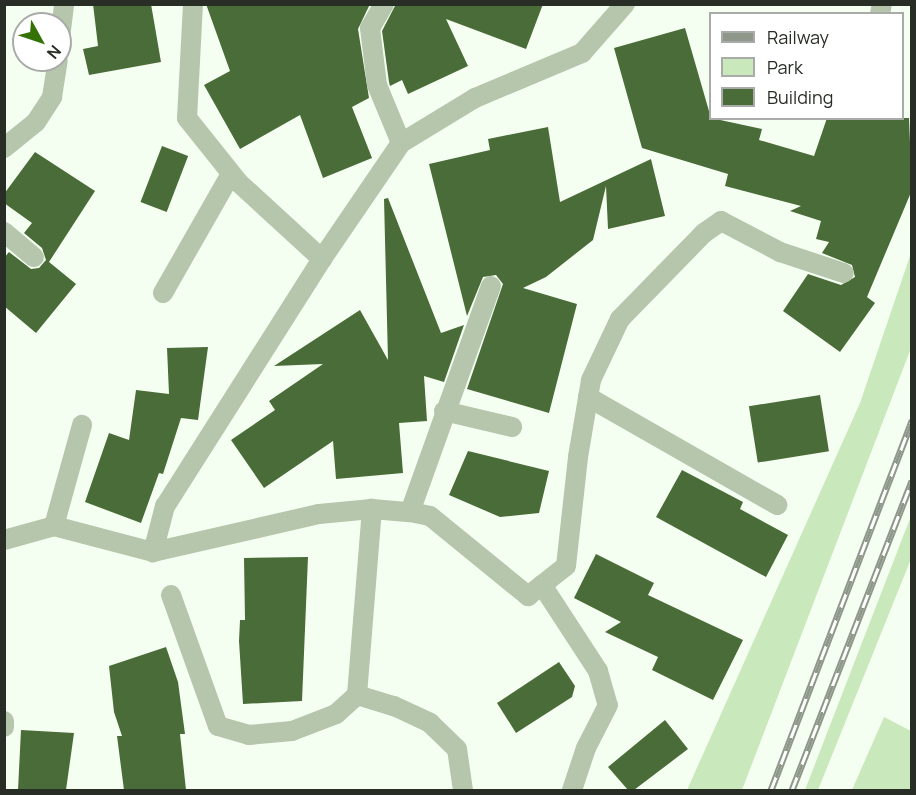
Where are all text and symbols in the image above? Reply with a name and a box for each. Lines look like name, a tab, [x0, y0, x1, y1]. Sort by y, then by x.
north arrow	[12, 12, 72, 72]
legend	[709, 12, 904, 120]
text: Railway	[767, 25, 829, 49]
text: N	[42, 41, 66, 64]
text: Park	[767, 55, 803, 79]
text: Building	[767, 85, 833, 109]

